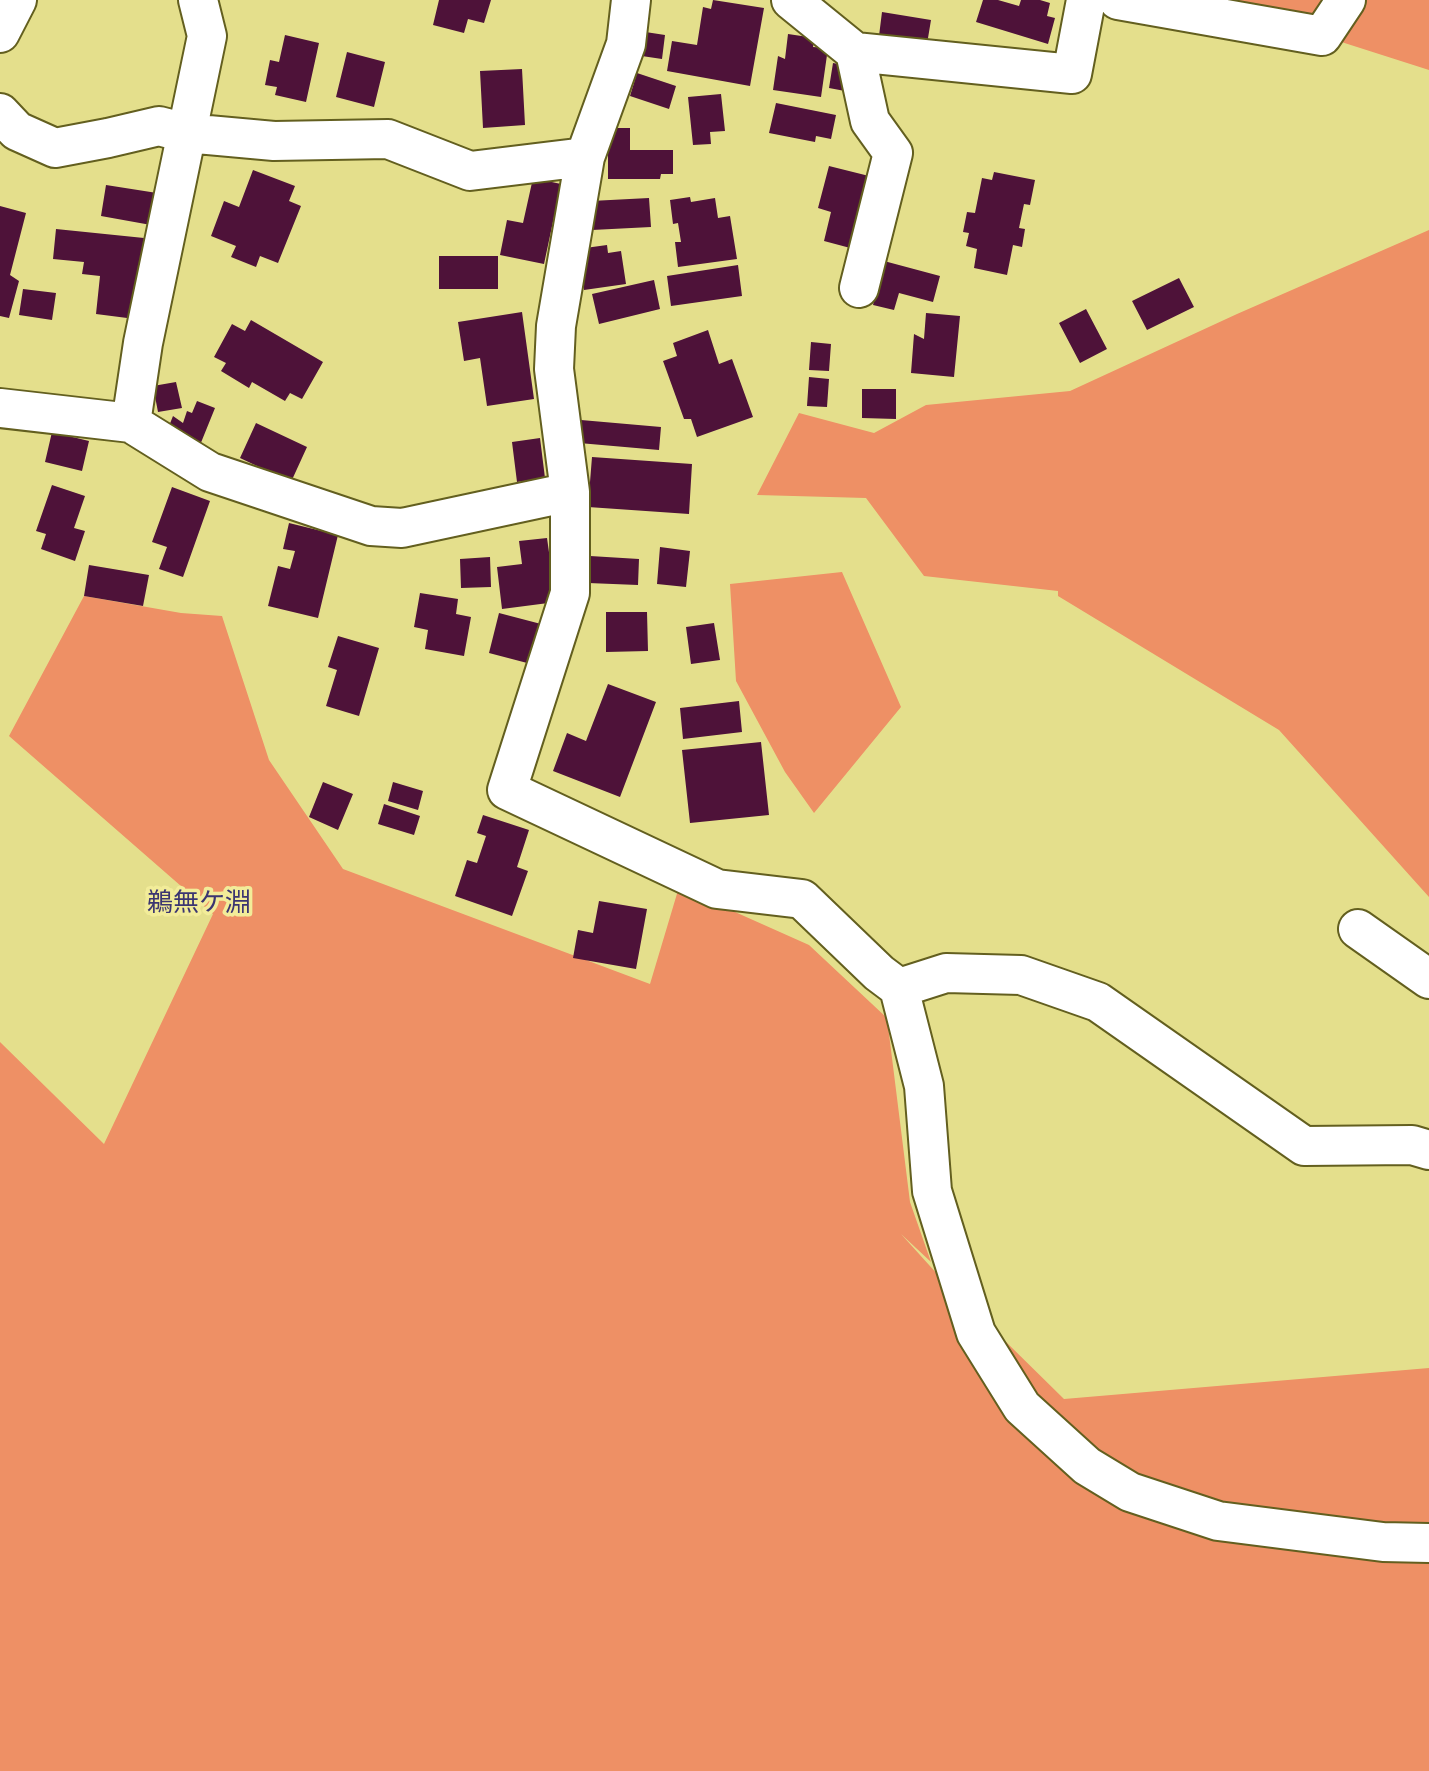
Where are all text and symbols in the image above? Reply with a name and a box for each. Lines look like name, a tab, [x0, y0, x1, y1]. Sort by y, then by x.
district label: 鵜無ケ淵	[147, 888, 251, 920]

